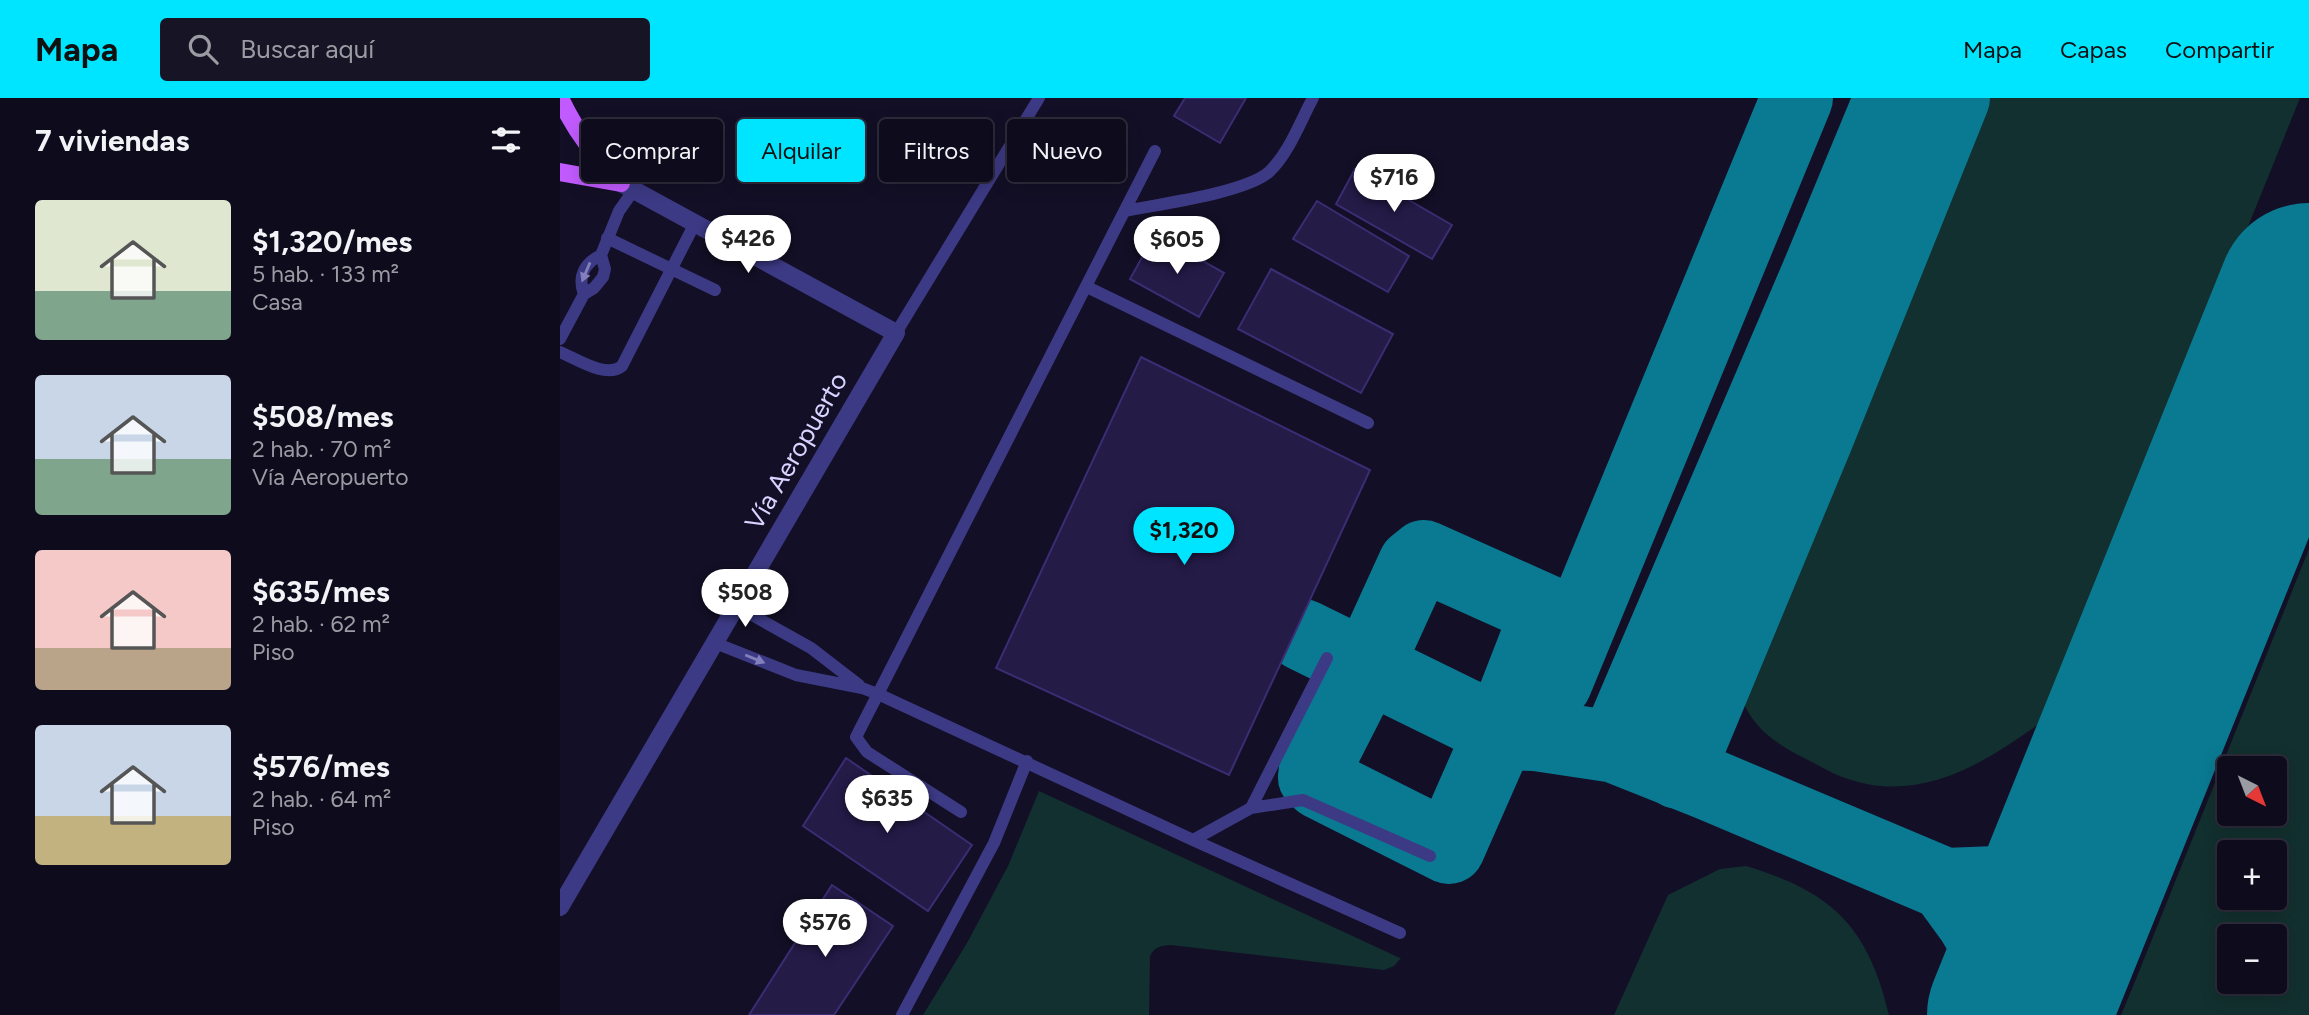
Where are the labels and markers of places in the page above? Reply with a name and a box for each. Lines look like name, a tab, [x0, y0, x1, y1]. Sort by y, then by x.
pin: $716	[1353, 155, 1435, 214]
pin: $426	[707, 216, 789, 275]
pin: $605	[1136, 216, 1218, 276]
pin: $1,320	[1127, 508, 1241, 567]
pin: $508	[704, 570, 786, 629]
pin: $635	[846, 776, 928, 835]
pin: $576	[784, 900, 866, 959]

